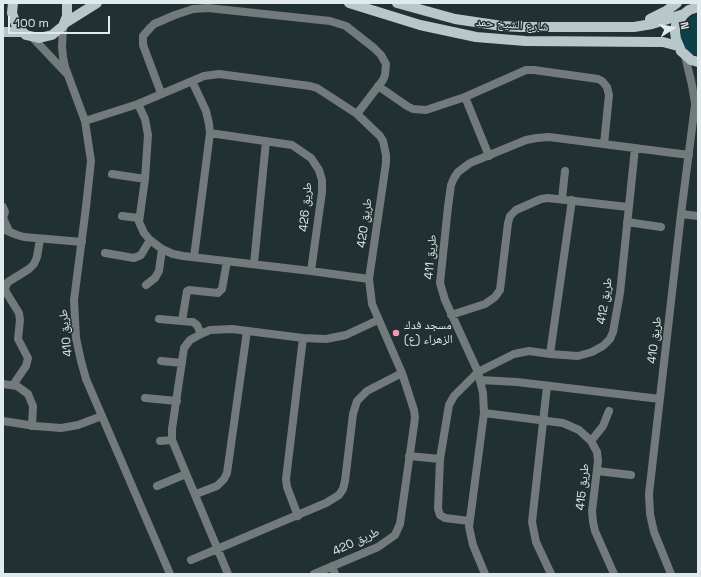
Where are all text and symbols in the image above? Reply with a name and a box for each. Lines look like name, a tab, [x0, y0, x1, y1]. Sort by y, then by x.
scale bar	[10, 8, 112, 34]
north arrow	[653, 8, 693, 48]
text: 100 m	[15, 15, 49, 31]
street label: شارع الشيخ حمد	[475, 15, 549, 35]
text: N	[677, 21, 692, 31]
street label: طريق 426	[297, 182, 315, 232]
street label: طريق 420	[354, 197, 376, 249]
street label: طريق 411	[422, 234, 440, 280]
street label: طريق 412	[594, 277, 616, 325]
street label: طريق 410	[56, 309, 76, 357]
street label: طريق 410	[645, 316, 665, 364]
place label: مسجد فدك الزهراء (ع)	[404, 319, 453, 347]
marker: مسجد فدك الزهراء (ع)	[391, 328, 401, 338]
street label: طريق 415	[573, 463, 593, 511]
street label: طريق 420	[330, 525, 382, 559]

